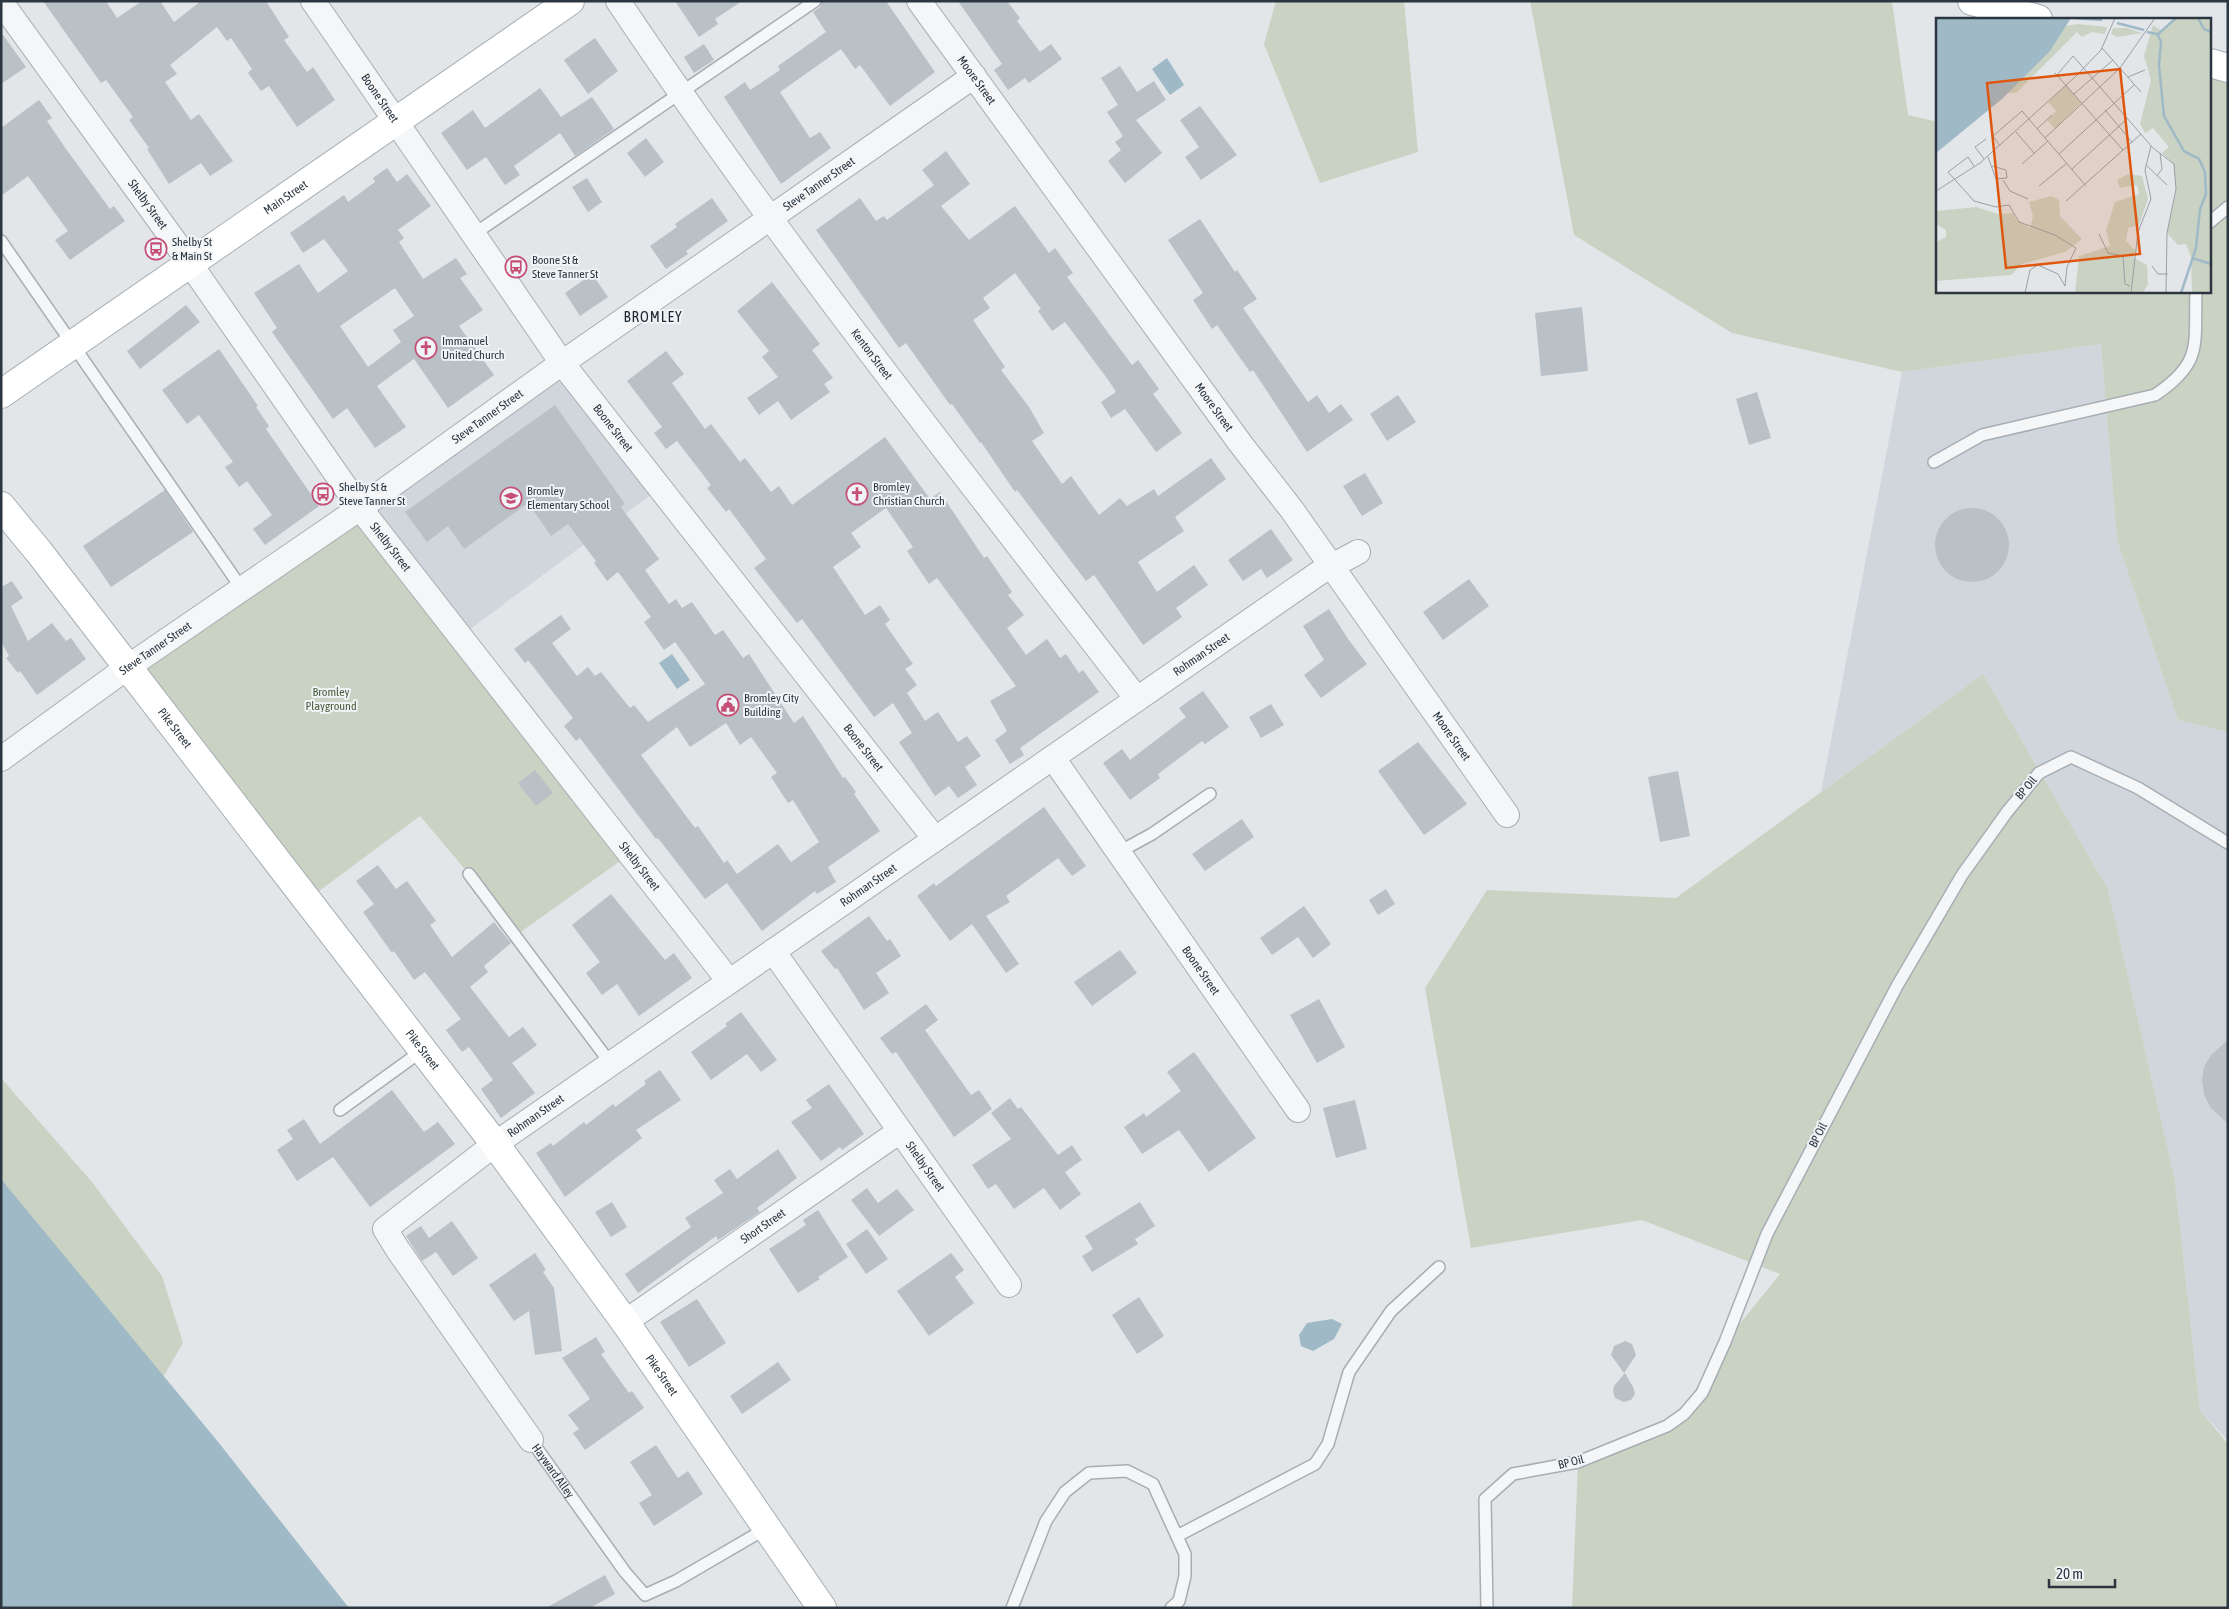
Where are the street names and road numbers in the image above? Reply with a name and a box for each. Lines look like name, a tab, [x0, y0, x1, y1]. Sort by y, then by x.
street label: Moore Street	[954, 53, 999, 108]
street label: Boone Street	[358, 71, 402, 126]
street label: Steve Tanner Street	[780, 154, 858, 214]
street label: Shelby Street	[125, 177, 171, 232]
street label: Main Street	[261, 177, 311, 217]
street label: Kenton Street	[848, 326, 896, 383]
street label: Moore Street	[1192, 380, 1237, 435]
street label: Steve Tanner Street	[449, 386, 526, 447]
street label: Boone Street	[590, 402, 636, 455]
street label: Shelby Street	[367, 520, 414, 575]
street label: Steve Tanner Street	[117, 618, 195, 678]
street label: Rohman Street	[1170, 630, 1233, 679]
street label: Pike Street	[155, 705, 195, 751]
street label: Moore Street	[1430, 709, 1474, 764]
street label: Boone Street	[841, 721, 887, 775]
street label: BP Oil	[2012, 773, 2040, 803]
street label: Shelby Street	[616, 839, 663, 894]
street label: Rohman Street	[838, 860, 900, 910]
street label: Boone Street	[1179, 943, 1223, 998]
street label: Pike Street	[403, 1027, 443, 1073]
street label: Rohman Street	[505, 1091, 567, 1140]
street label: BP Oil	[1806, 1119, 1831, 1150]
street label: Shelby Street	[903, 1139, 948, 1195]
street label: Short Street	[738, 1205, 789, 1247]
street label: Pike Street	[643, 1352, 681, 1399]
street label: Hayward Alley	[529, 1441, 577, 1501]
street label: BP Oil	[1557, 1452, 1586, 1472]

